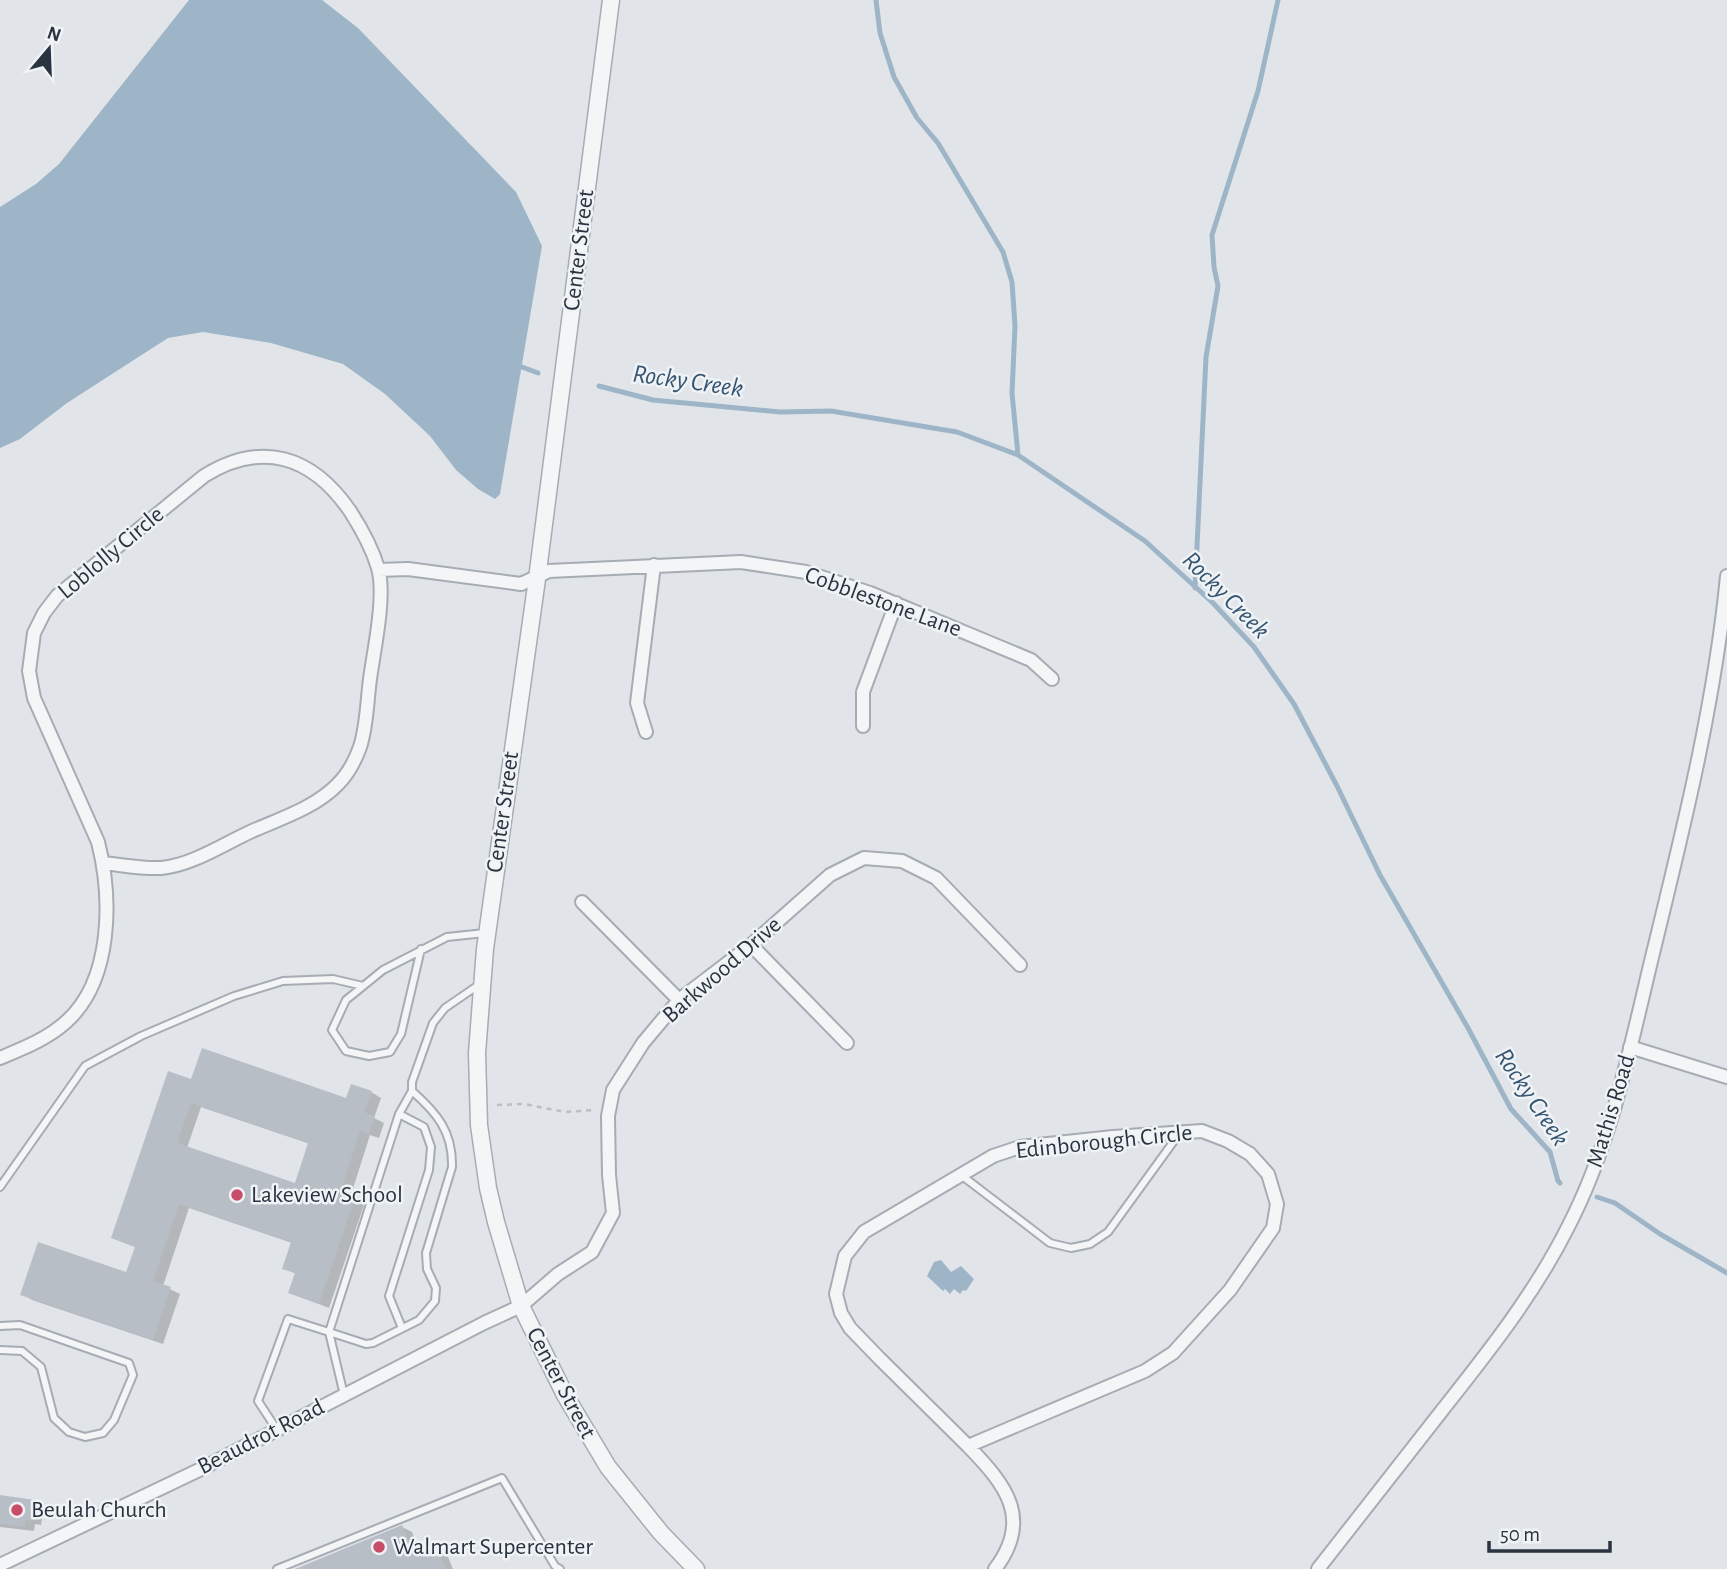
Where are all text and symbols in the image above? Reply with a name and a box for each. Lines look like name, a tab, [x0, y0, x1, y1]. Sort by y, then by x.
north arrow	[14, 14, 84, 84]
text: N	[45, 23, 63, 45]
street label: Center Street	[560, 188, 598, 312]
water label: Rocky Creek	[631, 360, 745, 402]
street label: Loblolly Circle	[54, 502, 168, 604]
water label: Rocky Creek	[1177, 546, 1275, 644]
street label: Cobblestone Lane	[801, 563, 965, 641]
street label: Center Street	[483, 750, 523, 874]
street label: Barkwood Drive	[658, 912, 786, 1028]
water label: Rocky Creek	[1490, 1044, 1574, 1150]
street label: Mathis Road	[1583, 1052, 1639, 1170]
street label: Edinborough Circle	[1014, 1121, 1194, 1163]
place label: Lakeview School	[251, 1183, 403, 1207]
marker: Lakeview School	[229, 1187, 245, 1203]
street label: Center Street	[522, 1323, 600, 1443]
street label: Beaudrot Road	[194, 1395, 328, 1479]
place label: Beulah Church	[31, 1498, 167, 1522]
marker: Beulah Church	[9, 1502, 25, 1518]
scale bar	[1489, 1510, 1610, 1554]
text: 50 m	[1500, 1524, 1540, 1545]
place label: Walmart Supercenter	[393, 1535, 593, 1559]
marker: Walmart Supercenter	[371, 1539, 387, 1555]

